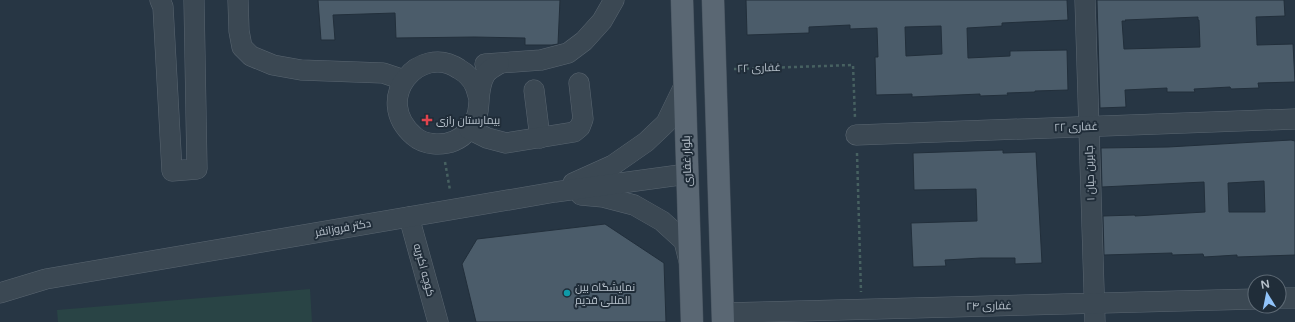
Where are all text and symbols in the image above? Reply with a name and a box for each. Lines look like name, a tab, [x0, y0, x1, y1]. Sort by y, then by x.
street label: غفاری ۲۲	[737, 61, 781, 75]
marker: بیمارستان رازی	[421, 114, 433, 126]
place label: بیمارستان رازی	[436, 114, 500, 127]
street label: غفاری ۲۲	[1054, 120, 1098, 134]
street label: بلوار غفاری	[680, 135, 694, 187]
street label: جابربن حیان ۱	[1083, 145, 1097, 201]
street label: دکتر فروزانفر	[313, 217, 372, 239]
street label: کوچه اکبریه	[411, 242, 437, 298]
north arrow	[1247, 274, 1287, 314]
text: N	[1260, 277, 1271, 292]
place label: نمایشگاه بین المللی قدیم	[575, 281, 635, 308]
marker: نمایشگاه بین المللی قدیم	[562, 288, 572, 298]
street label: غفاری ۲۴	[966, 299, 1012, 313]

